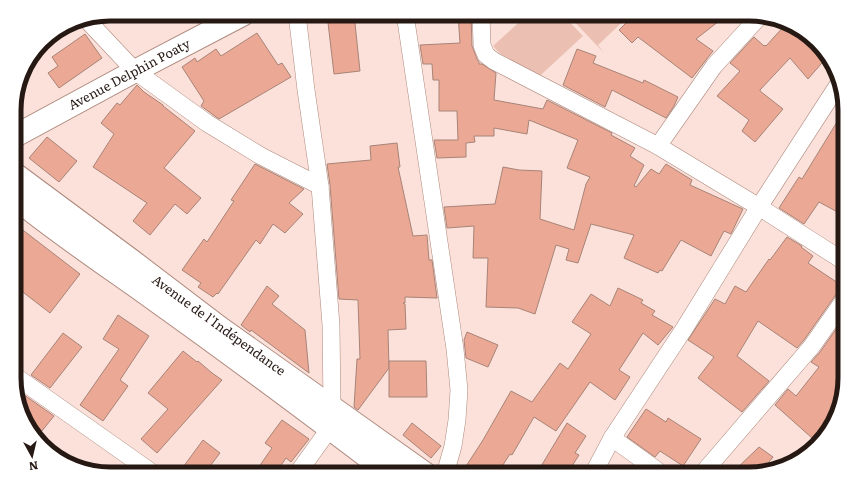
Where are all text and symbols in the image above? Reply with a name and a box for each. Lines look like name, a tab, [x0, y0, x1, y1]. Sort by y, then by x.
street label: Avenue Delphin Poaty	[64, 33, 194, 114]
street label: Avenue de l'Indépendance	[149, 270, 290, 380]
north arrow	[12, 436, 52, 476]
text: N	[28, 458, 39, 475]

